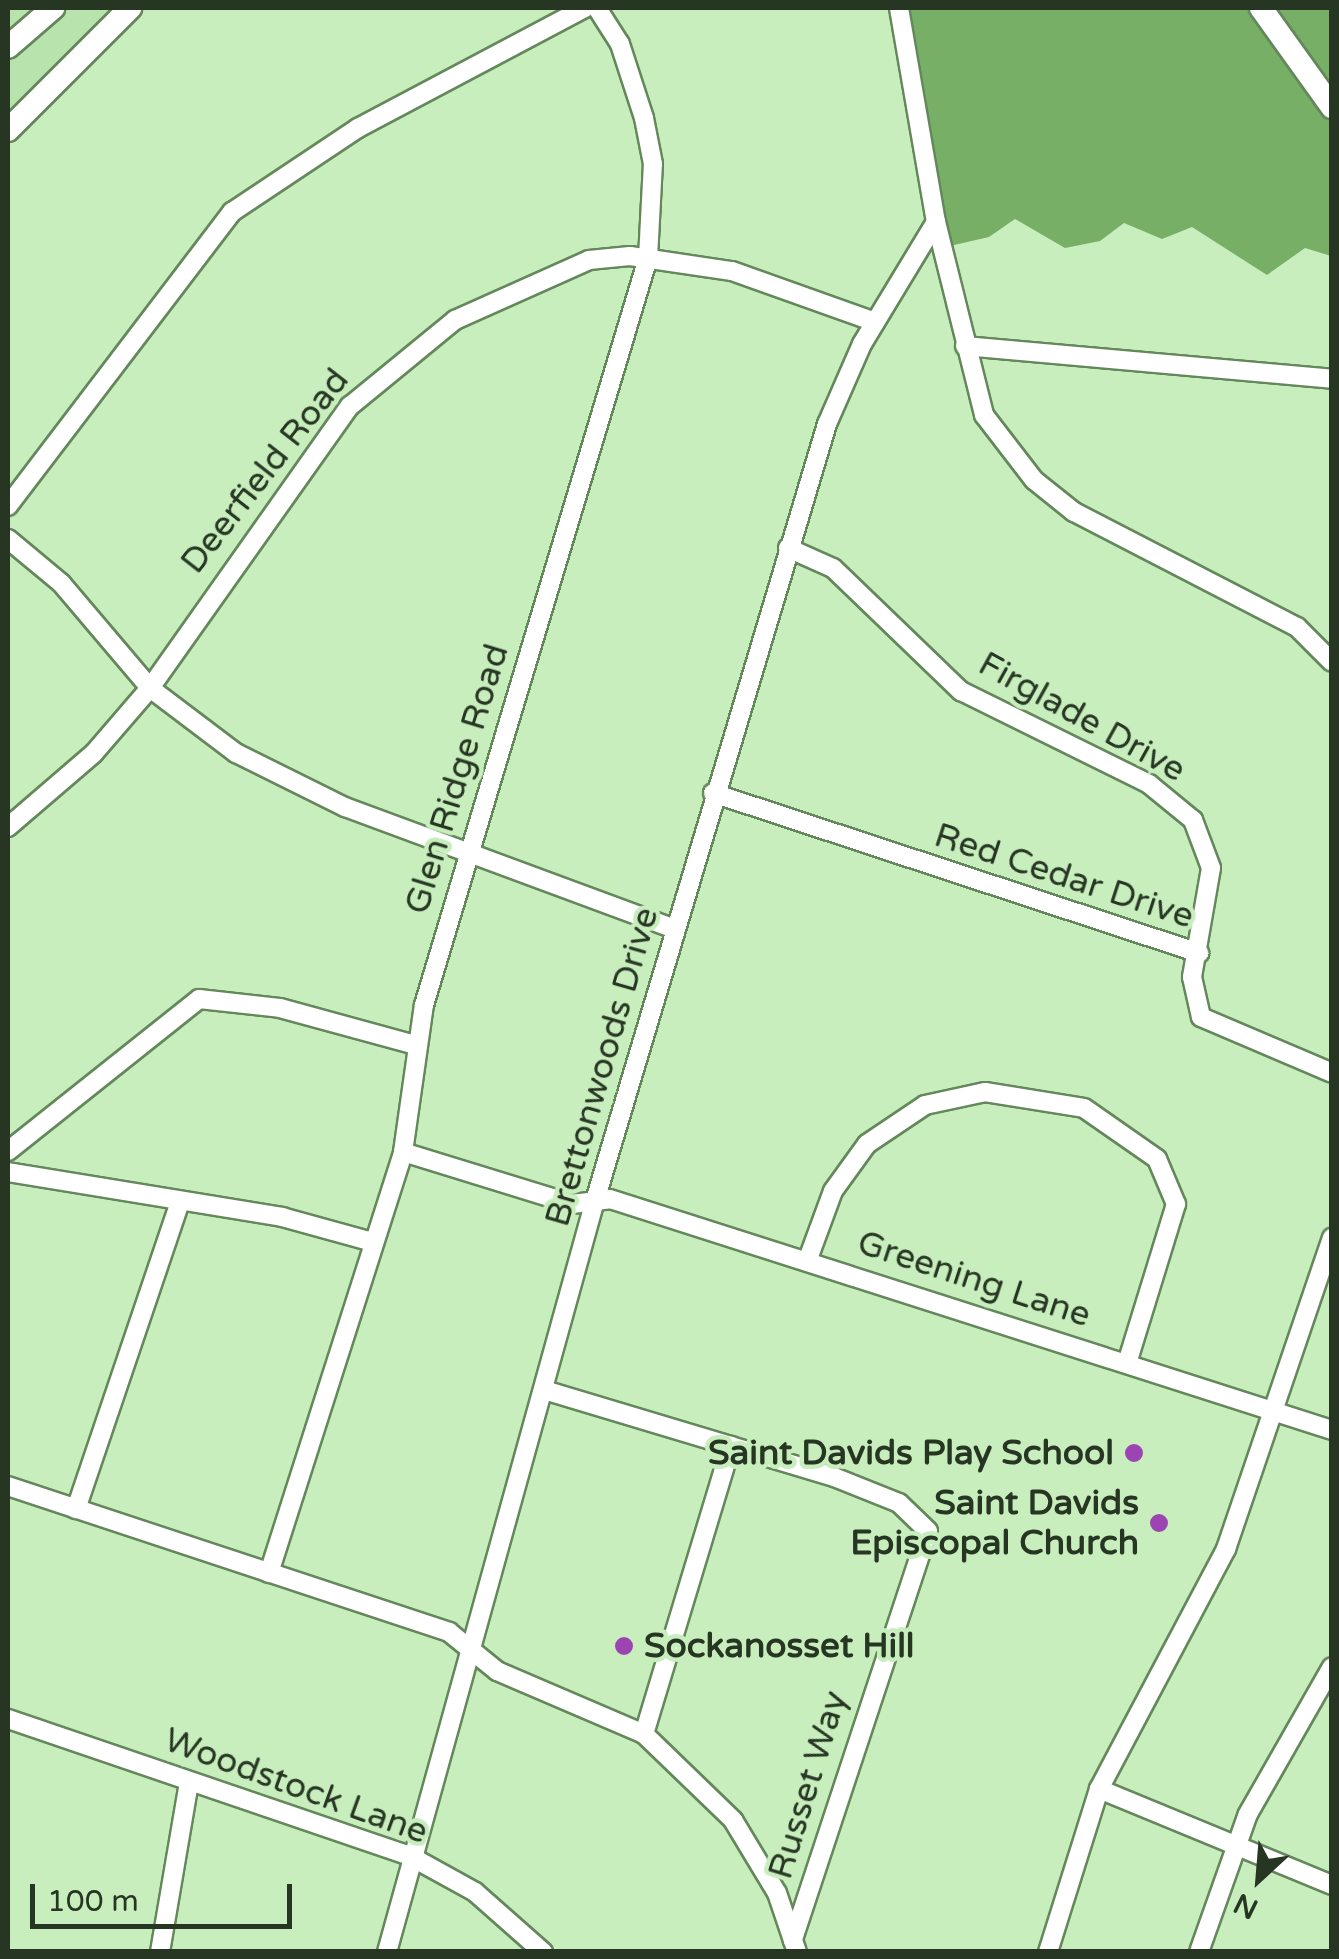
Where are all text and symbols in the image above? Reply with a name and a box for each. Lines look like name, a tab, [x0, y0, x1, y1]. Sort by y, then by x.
street label: Deerfield Road	[172, 360, 358, 582]
street label: Glen Ridge Road	[396, 639, 518, 919]
street label: Firglade Drive	[971, 643, 1193, 791]
street label: Red Cedar Drive	[929, 814, 1199, 938]
street label: Brettonwoods Drive	[536, 903, 668, 1231]
street label: Greening Lane	[852, 1222, 1096, 1336]
place label: Saint Davids Play School	[708, 1432, 1114, 1474]
marker: Saint Davids Play School	[1123, 1442, 1145, 1464]
place label: Saint Davids Episcopal Church	[850, 1482, 1139, 1564]
marker: Saint Davids Episcopal Church	[1148, 1512, 1170, 1534]
place label: Sockanosset Hill	[644, 1625, 915, 1667]
marker: Sockanosset Hill	[613, 1635, 635, 1657]
street label: Russet Way	[760, 1686, 856, 1884]
street label: Woodstock Lane	[159, 1719, 433, 1853]
north arrow	[1209, 1829, 1309, 1929]
scale bar	[35, 1864, 298, 1926]
text: 100 m	[47, 1883, 139, 1920]
text: N	[1228, 1886, 1263, 1926]

